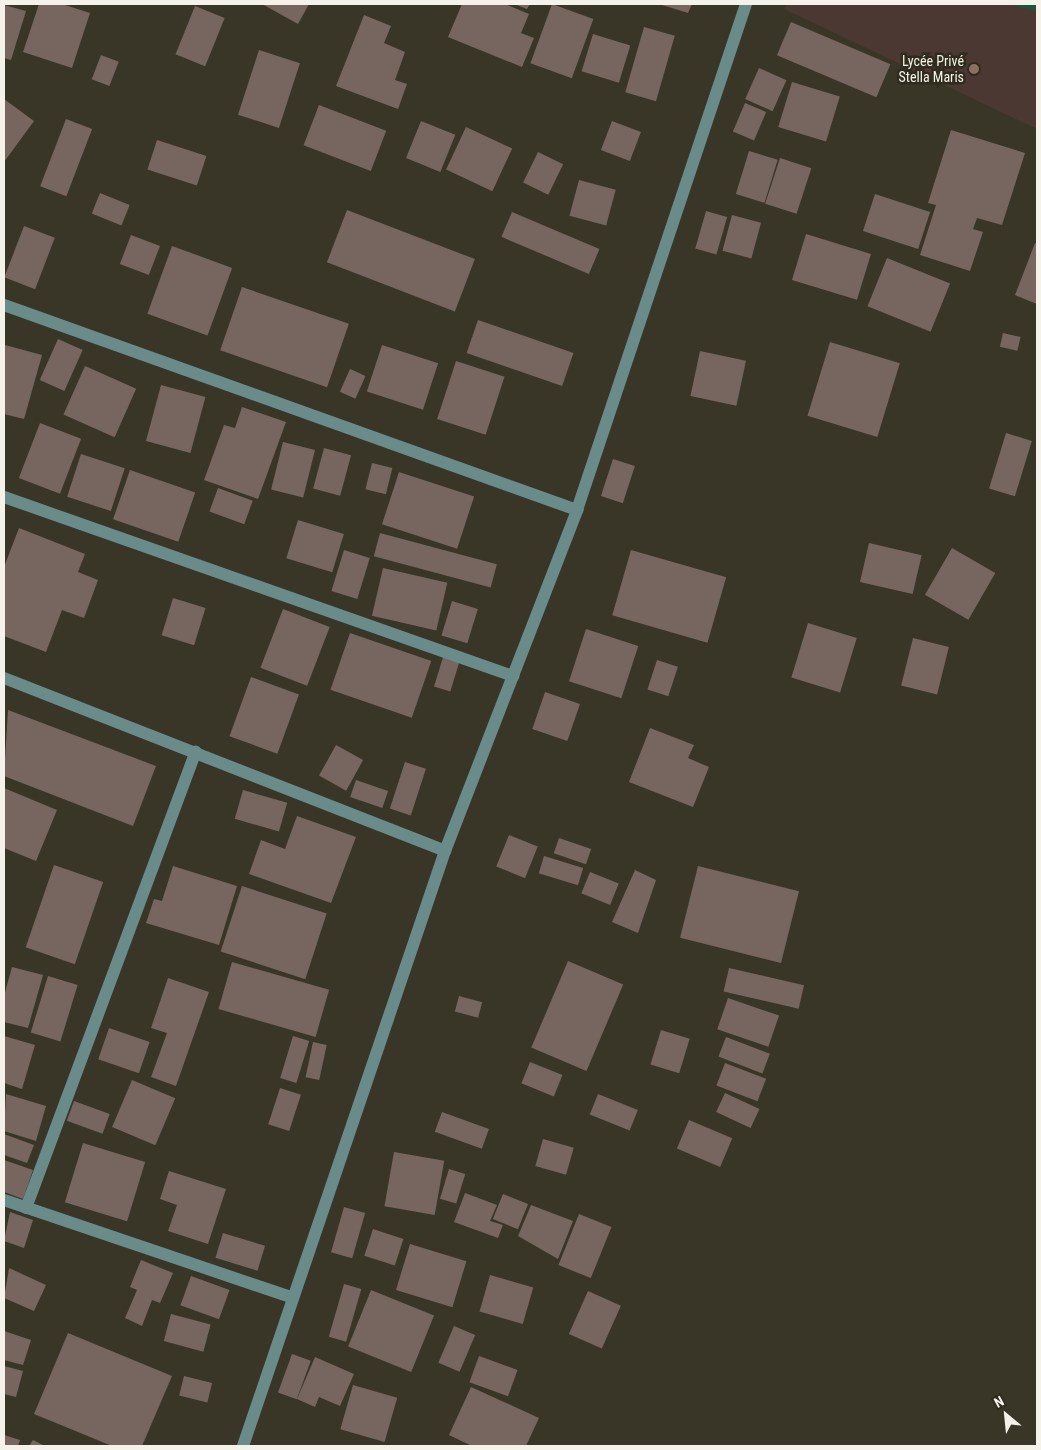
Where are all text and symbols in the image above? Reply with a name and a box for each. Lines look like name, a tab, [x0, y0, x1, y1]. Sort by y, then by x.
place label: Lycée Privé Stella Maris	[899, 53, 964, 85]
marker: Lycée Privé Stella Maris	[968, 63, 980, 75]
north arrow	[981, 1390, 1031, 1440]
text: N	[991, 1393, 1006, 1411]

